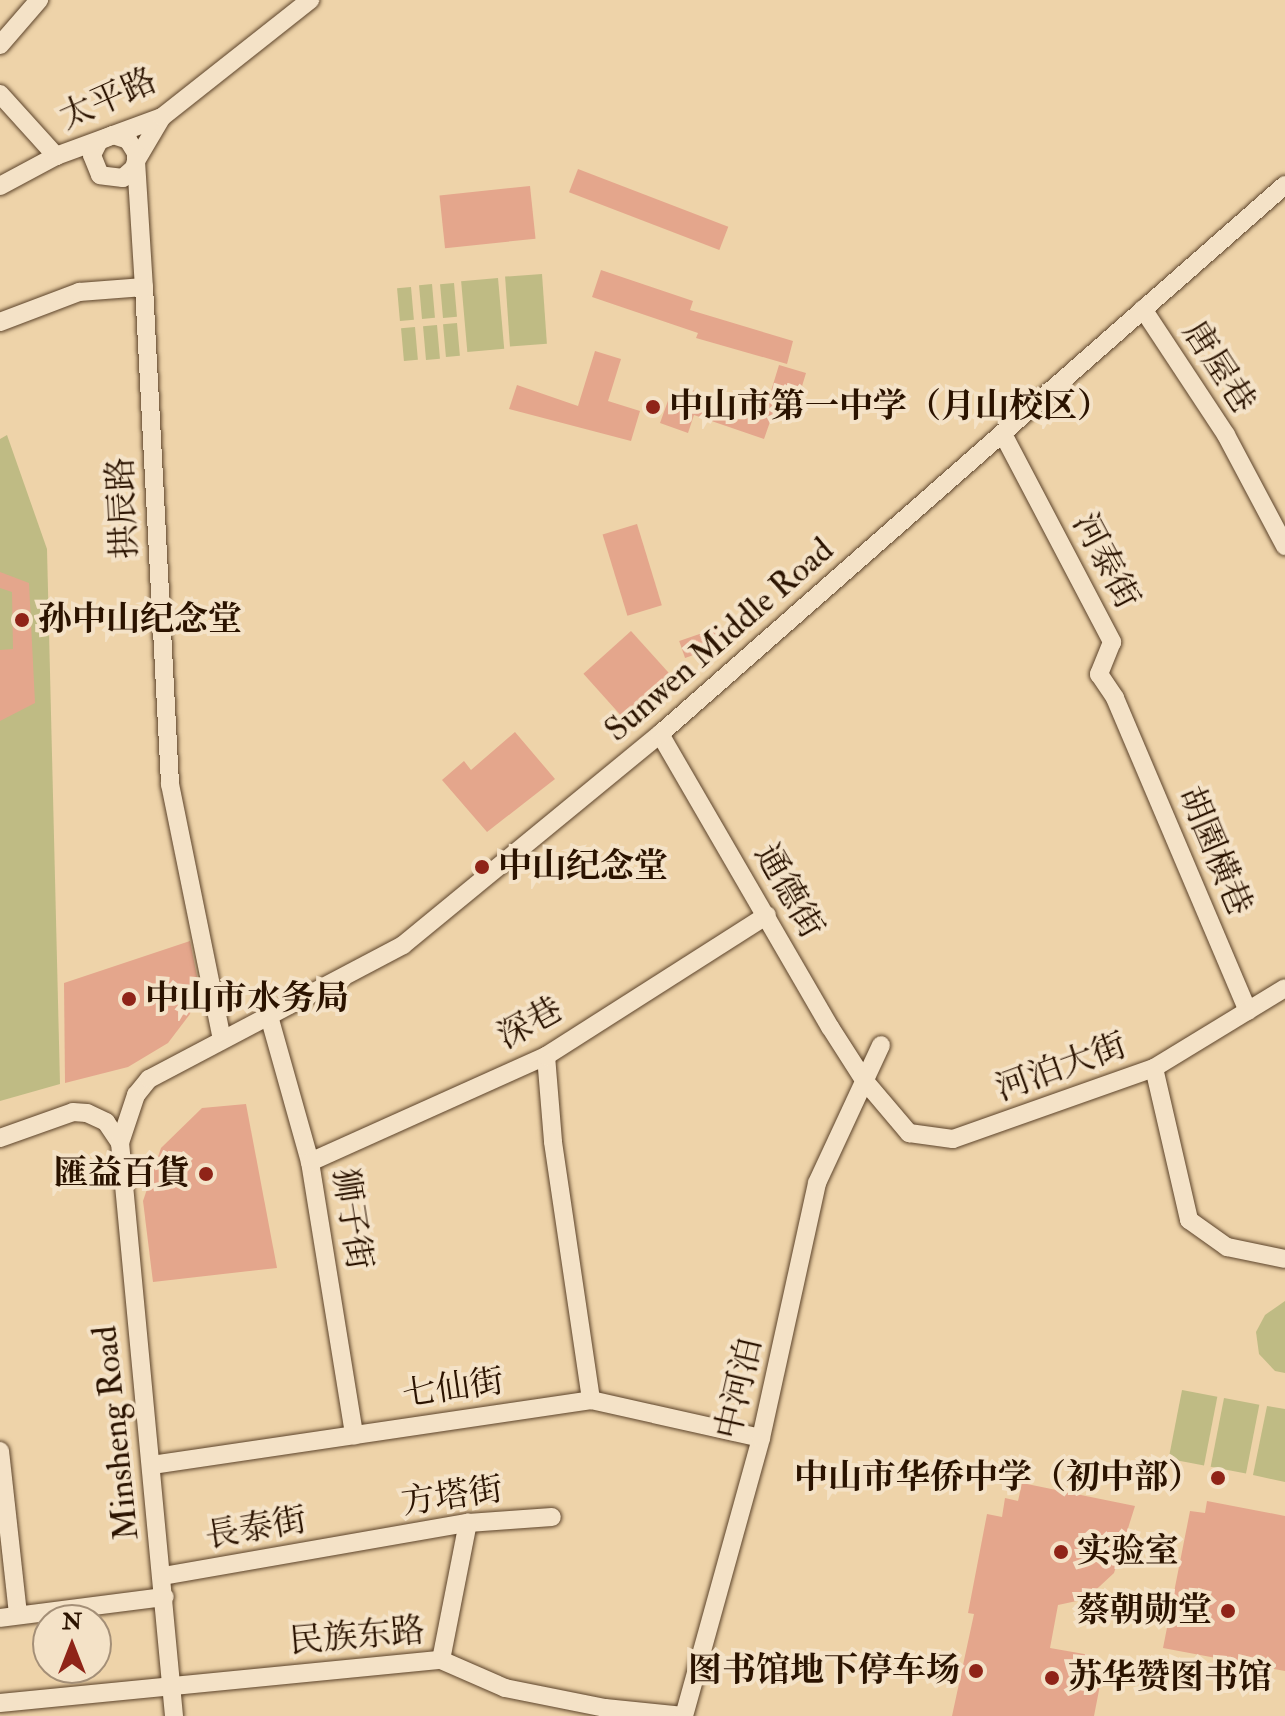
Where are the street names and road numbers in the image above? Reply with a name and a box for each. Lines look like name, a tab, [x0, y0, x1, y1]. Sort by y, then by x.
street label: 太平路	[53, 60, 163, 138]
street label: 唐屋巷	[1174, 313, 1264, 421]
street label: 拱辰路	[100, 456, 146, 560]
street label: 河泰街	[1064, 506, 1148, 616]
street label: Sunwen Middle Road	[596, 530, 842, 750]
street label: 胡園橫巷	[1170, 780, 1260, 922]
street label: 通德街	[746, 837, 832, 945]
street label: 深巷	[490, 989, 570, 1057]
street label: 河泊大街	[990, 1025, 1132, 1109]
street label: 狮子街	[324, 1165, 380, 1273]
street label: Minsheng Road	[84, 1324, 148, 1542]
street label: 中河泊	[708, 1335, 770, 1443]
street label: 七仙街	[400, 1361, 506, 1415]
street label: 方塔街	[399, 1469, 505, 1523]
street label: 長泰街	[202, 1499, 310, 1557]
street label: 民族东路	[287, 1610, 427, 1662]

